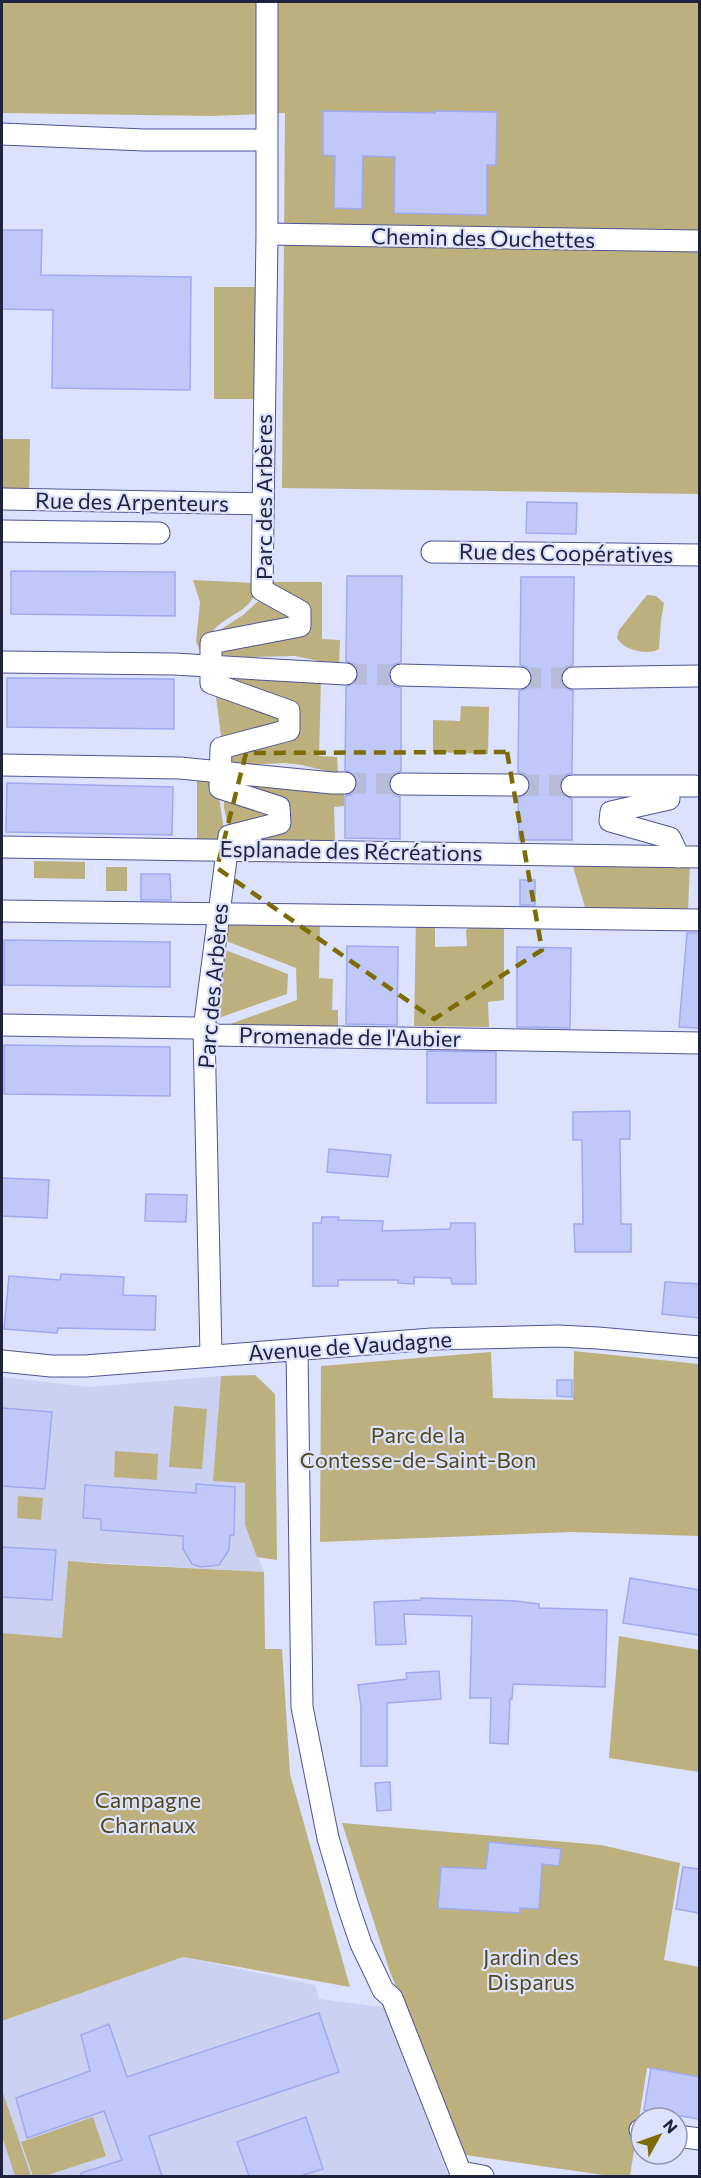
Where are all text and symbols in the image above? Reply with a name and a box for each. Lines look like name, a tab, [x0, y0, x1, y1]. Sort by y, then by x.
street label: Chemin des Ouchettes	[371, 222, 595, 253]
street label: Parc des Arbères	[250, 414, 277, 580]
street label: Rue des Arpenteurs	[35, 486, 229, 517]
street label: Rue des Coopératives	[459, 537, 673, 568]
street label: Esplanade des Récréations	[219, 835, 483, 866]
street label: Parc des Arbères	[192, 902, 233, 1070]
street label: Promenade de l'Aubier	[239, 1021, 462, 1052]
street label: Avenue de Vaudagne	[247, 1325, 453, 1366]
park label: Parc de la Contesse-de-Saint-Bon	[300, 1421, 536, 1473]
park label: Campagne Charnaux	[95, 1786, 201, 1838]
park label: Jardin des Disparus	[483, 1943, 579, 1995]
north arrow	[629, 2106, 689, 2166]
text: N	[660, 2115, 682, 2137]

